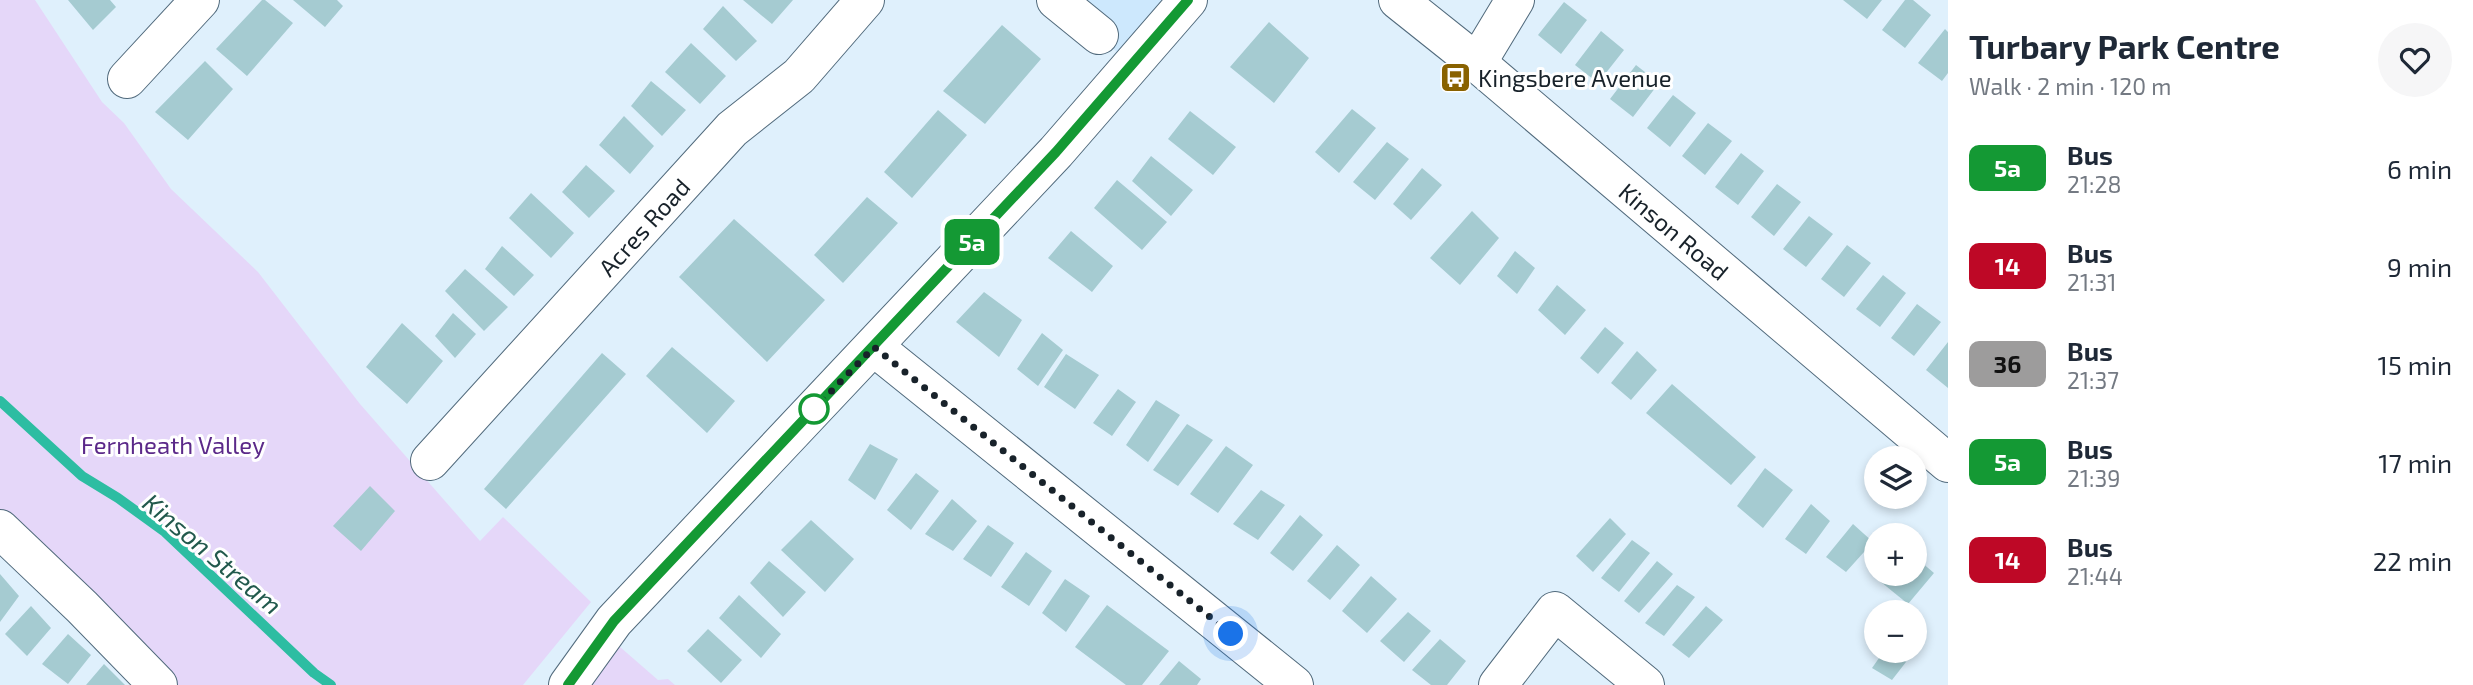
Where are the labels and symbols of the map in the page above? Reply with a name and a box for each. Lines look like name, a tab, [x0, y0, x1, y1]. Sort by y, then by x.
bus stop icon: Kingsbere Avenue	[1438, 60, 1472, 94]
place label: Kingsbere Avenue	[1478, 63, 1672, 92]
street label: Acres Road	[592, 172, 695, 281]
street label: Kinson Road	[1614, 176, 1735, 285]
line badge: 5a	[940, 219, 1004, 265]
unlabelled marker	[799, 394, 829, 424]
park label: Fernheath Valley	[81, 430, 265, 459]
water label: Kinson Stream	[137, 486, 289, 620]
your location	[1213, 616, 1248, 651]

